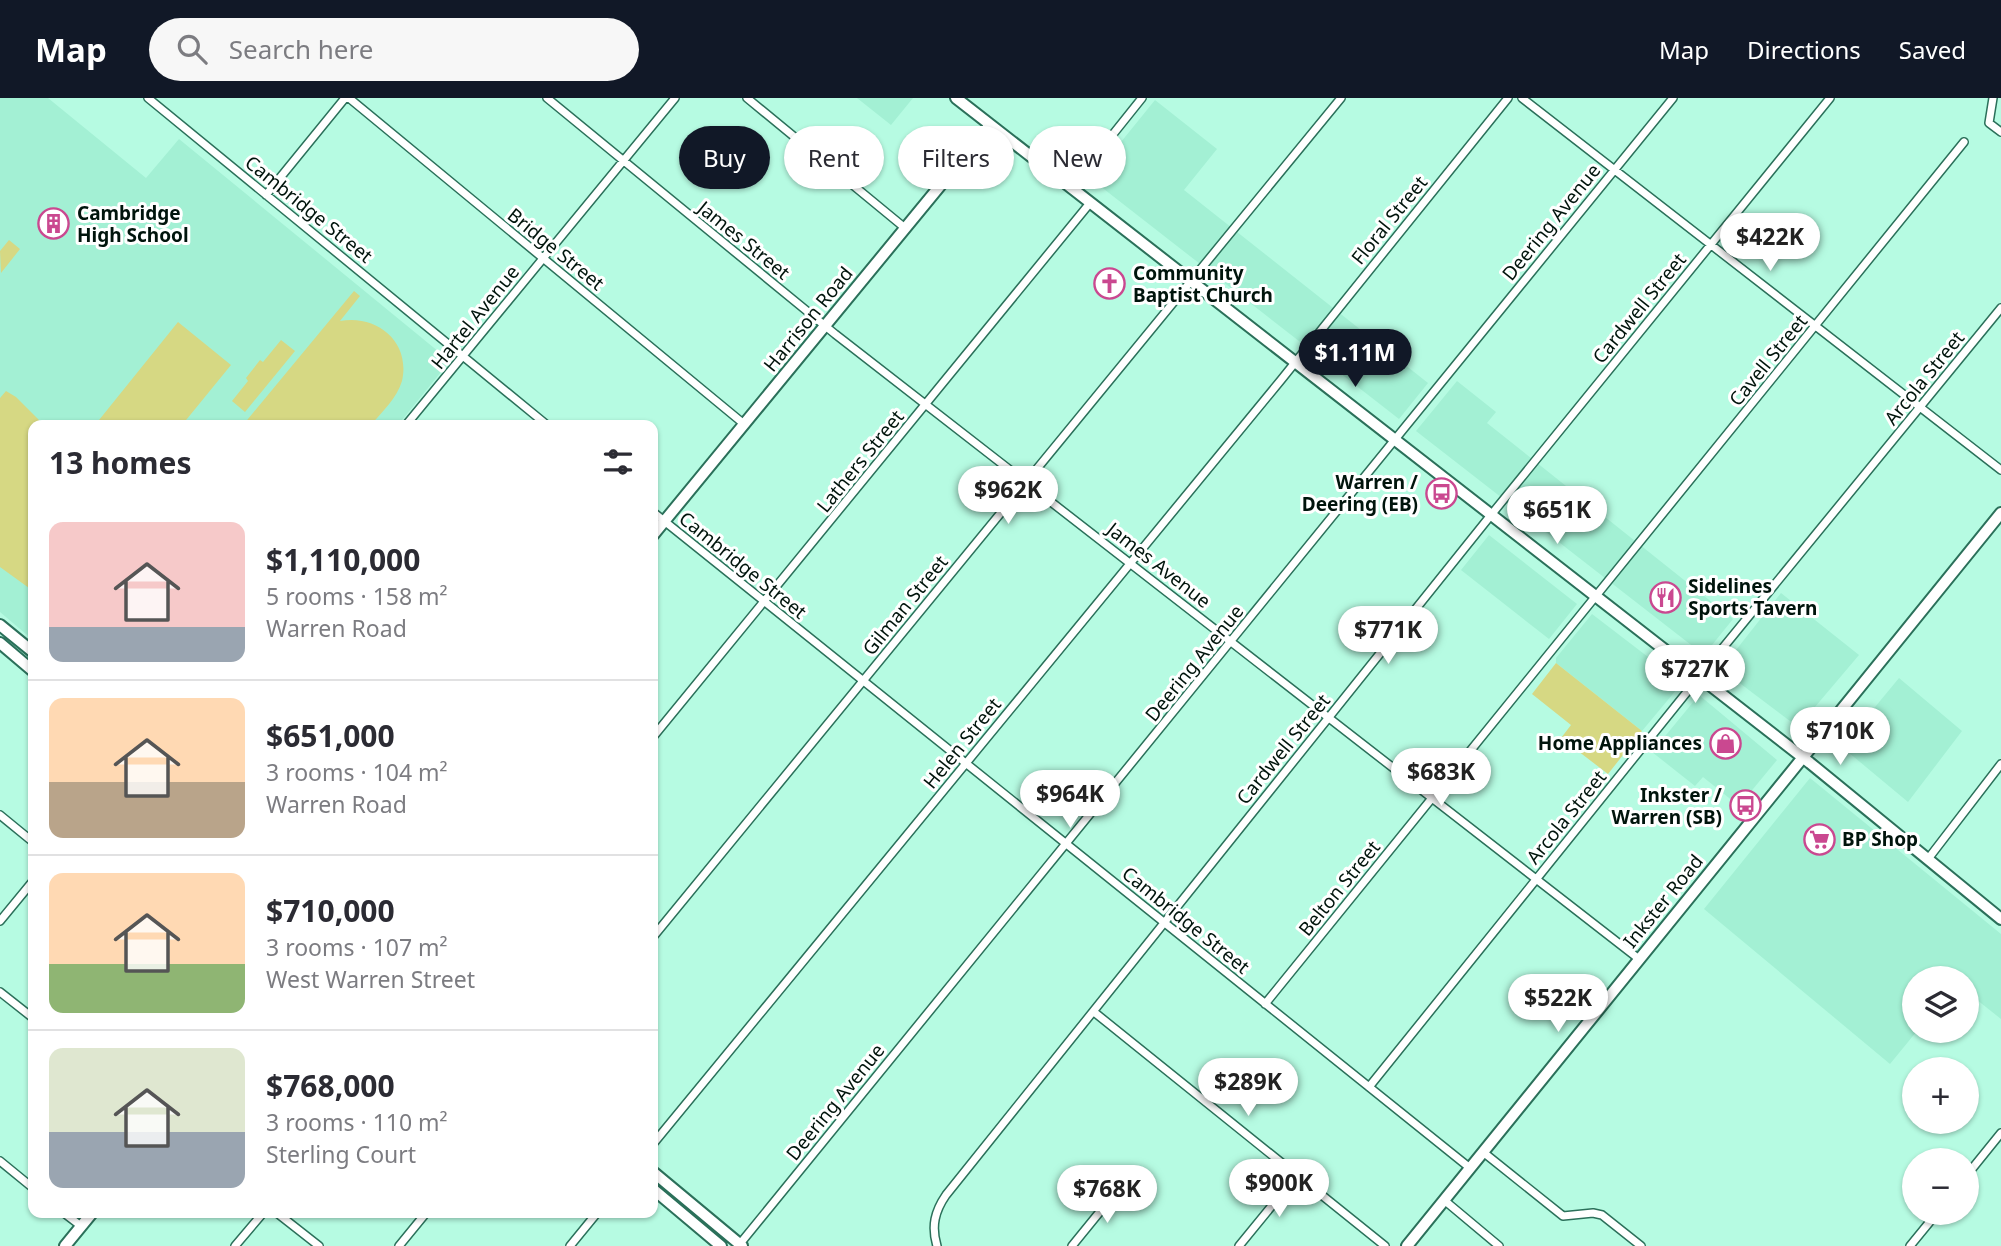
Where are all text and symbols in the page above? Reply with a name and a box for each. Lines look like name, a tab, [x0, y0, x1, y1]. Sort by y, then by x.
search box	[149, 18, 639, 81]
text: Map	[35, 27, 107, 72]
icon: search	[173, 30, 211, 68]
text: Search here	[229, 31, 373, 67]
text: Map	[1659, 33, 1709, 66]
text: Directions	[1747, 33, 1861, 66]
text: Saved	[1899, 33, 1966, 66]
chip: Buy	[679, 126, 770, 189]
chip: Rent	[784, 126, 884, 189]
chip: Filters	[898, 126, 1014, 189]
chip: New	[1028, 126, 1126, 189]
street label: Cambridge Street	[240, 150, 378, 269]
street label: Deering Avenue	[1496, 158, 1606, 286]
street label: Floral Street	[1345, 170, 1433, 270]
street label: James Street	[691, 194, 796, 285]
place label: Cambridge High School	[77, 200, 189, 248]
street label: Bridge Street	[502, 202, 610, 296]
building icon: Cambridge High School	[37, 207, 71, 241]
pin: $422K	[1721, 214, 1819, 273]
text: $422K	[1736, 220, 1804, 252]
street label: Cardwell Street	[1586, 247, 1692, 369]
street label: Hartel Avenue	[425, 260, 525, 374]
place label: Community Baptist Church	[1133, 260, 1273, 308]
street label: Harrison Road	[758, 261, 858, 377]
church icon: Community Baptist Church	[1093, 267, 1127, 301]
street label: Cavell Street	[1723, 309, 1813, 411]
street label: Arcola Street	[1878, 326, 1970, 430]
pin: $1.11M	[1298, 330, 1412, 389]
text: $1.11M	[1315, 336, 1395, 368]
street label: Lathers Street	[811, 404, 909, 518]
text: 13 homes	[49, 442, 192, 483]
icon: filters	[599, 443, 637, 481]
pin: $962K	[959, 466, 1057, 526]
place label: Warren / Deering (EB)	[1302, 469, 1418, 517]
text: $962K	[974, 473, 1042, 505]
bus stop icon: Warren / Deering (EB)	[1424, 476, 1458, 510]
pin: $651K	[1508, 486, 1606, 546]
text: $651K	[1523, 493, 1591, 525]
street label: Cambridge Street	[674, 506, 812, 625]
street label: James Avenue	[1100, 515, 1216, 614]
text: $1,110,000	[266, 539, 420, 580]
street label: Gilman Street	[857, 549, 954, 661]
icon: home	[105, 550, 189, 634]
place label: Sidelines Sports Tavern	[1688, 573, 1817, 621]
text: 5 rooms · 158 m²	[266, 580, 448, 612]
restaurant icon: Sidelines Sports Tavern	[1648, 580, 1682, 614]
street label: Deering Avenue	[1139, 599, 1249, 727]
pin: $771K	[1339, 606, 1437, 666]
text: Warren Road	[266, 612, 407, 644]
text: $771K	[1354, 613, 1422, 645]
pin: $727K	[1646, 646, 1744, 705]
text: $727K	[1661, 652, 1729, 684]
street label: Cardwell Street	[1230, 688, 1336, 810]
street label: Helen Street	[917, 692, 1007, 794]
pin: $710K	[1791, 708, 1889, 767]
text: $710K	[1806, 714, 1874, 746]
text: $651,000	[266, 715, 395, 756]
icon: home	[105, 726, 189, 810]
shop icon: Home Appliances	[1708, 726, 1742, 760]
place label: Home Appliances	[1538, 730, 1702, 756]
pin: $683K	[1392, 748, 1490, 808]
text: $683K	[1407, 755, 1475, 787]
text: 3 rooms · 104 m²	[266, 756, 448, 788]
street label: Arcola Street	[1520, 765, 1612, 869]
pin: $964K	[1021, 770, 1119, 830]
text: $964K	[1036, 777, 1104, 809]
place label: Inkster / Warren (SB)	[1611, 782, 1722, 830]
text: Warren Road	[266, 788, 407, 820]
bus stop icon: Inkster / Warren (SB)	[1728, 789, 1762, 823]
supermarket icon: BP Shop	[1802, 822, 1836, 856]
place label: BP Shop	[1842, 826, 1918, 852]
street label: Belton Street	[1292, 835, 1386, 941]
street label: Inkster Road	[1617, 849, 1709, 953]
street label: Cambridge Street	[1117, 861, 1255, 980]
text: $710,000	[266, 890, 395, 931]
icon: home	[105, 901, 189, 985]
text: 3 rooms · 107 m²	[266, 931, 448, 963]
text: West Warren Street	[266, 963, 475, 995]
map controls	[1902, 966, 1979, 1225]
button: layers	[1902, 966, 1979, 1043]
pin: $522K	[1509, 974, 1607, 1034]
text: $522K	[1524, 981, 1592, 1013]
street label: Deering Avenue	[780, 1038, 890, 1166]
button: +	[1902, 1057, 1979, 1134]
pin: $289K	[1199, 1058, 1297, 1118]
text: $768,000	[266, 1065, 395, 1106]
text: $289K	[1214, 1065, 1282, 1097]
icon: home	[105, 1076, 189, 1160]
text: 3 rooms · 110 m²	[266, 1106, 448, 1138]
text: Sterling Court	[266, 1138, 416, 1170]
button: −	[1902, 1148, 1979, 1225]
pin: $900K	[1230, 1160, 1328, 1219]
pin: $768K	[1058, 1166, 1156, 1225]
text: $900K	[1245, 1166, 1313, 1198]
text: $768K	[1073, 1172, 1141, 1204]

